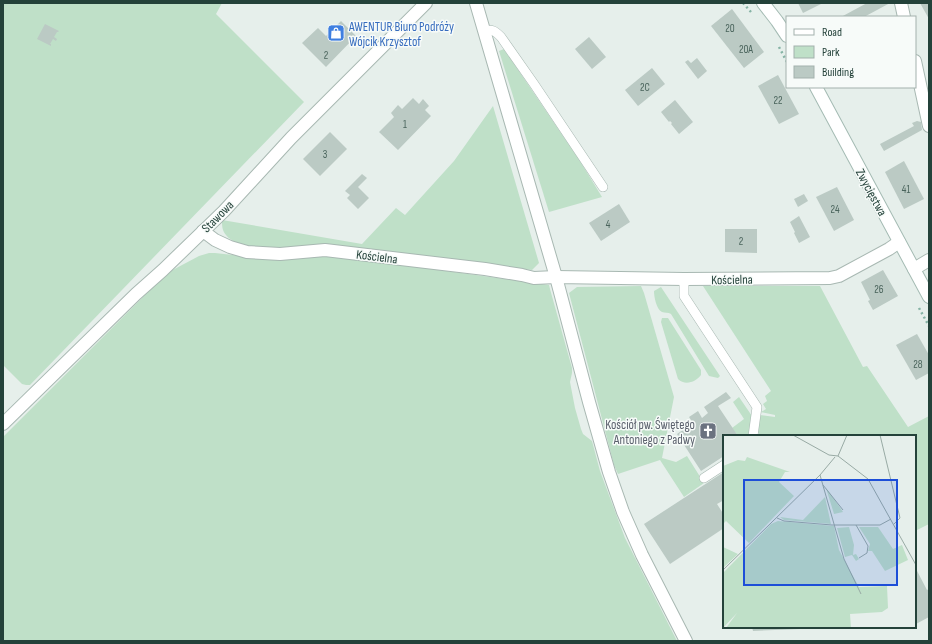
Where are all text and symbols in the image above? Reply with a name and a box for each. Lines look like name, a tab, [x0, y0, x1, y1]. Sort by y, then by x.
legend	[786, 16, 916, 88]
place label: AWENTUR Biuro Podróży Wójcik Krzysztof	[348, 19, 454, 50]
house number: 20	[725, 22, 735, 35]
shop icon: AWENTUR Biuro Podróży Wójcik Krzysztof	[326, 23, 346, 43]
text: Road	[822, 25, 842, 40]
house number: 20A	[739, 43, 753, 56]
text: Park	[822, 45, 840, 60]
house number: 2	[324, 49, 329, 62]
text: Building	[822, 65, 854, 80]
house number: 2C	[640, 81, 650, 94]
house number: 22	[773, 94, 783, 107]
house number: 1	[403, 118, 407, 131]
house number: 3	[323, 148, 328, 161]
street label: Zwycięstwa	[852, 166, 890, 219]
house number: 41	[902, 183, 910, 196]
street label: Stawowa	[198, 197, 237, 236]
house number: 24	[830, 203, 840, 216]
house number: 4	[606, 218, 611, 231]
house number: 2	[739, 235, 744, 248]
street label: Kościelna	[355, 247, 398, 267]
street label: Kościelna	[711, 272, 753, 288]
house number: 26	[874, 283, 884, 296]
house number: 28	[913, 358, 923, 371]
place label: Kościół pw. Świętego Antoniego z Padwy	[605, 417, 695, 448]
church icon: Kościół pw. Świętego Antoniego z Padwy	[698, 421, 718, 441]
inset map	[723, 435, 916, 628]

